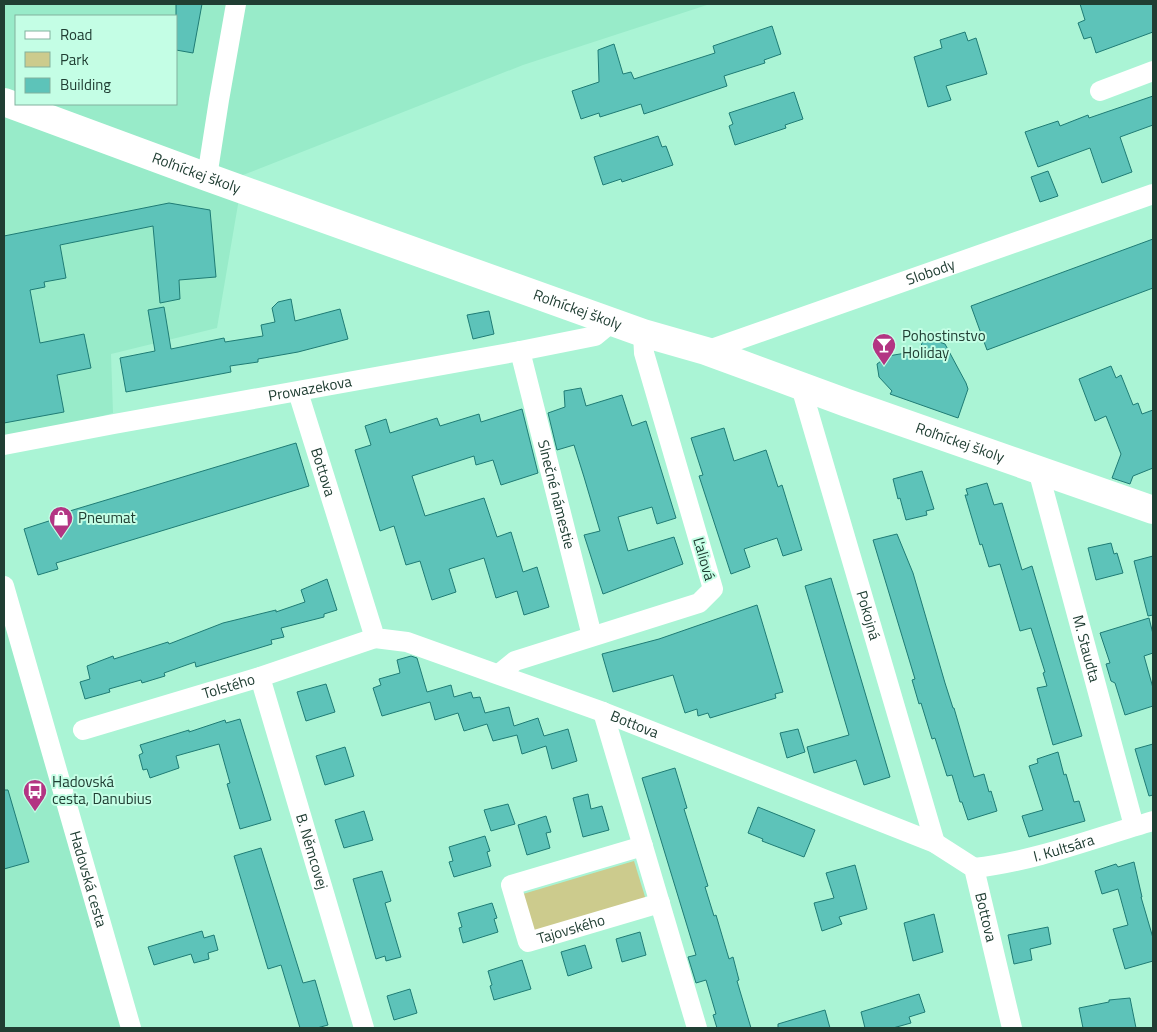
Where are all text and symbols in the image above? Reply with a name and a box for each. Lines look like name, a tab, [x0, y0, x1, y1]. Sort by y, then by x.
legend	[15, 15, 178, 105]
text: Road	[60, 23, 92, 46]
text: Park	[60, 48, 89, 71]
text: Building	[60, 73, 111, 96]
street label: Roľníckej školy	[149, 146, 244, 199]
street label: Slobody	[903, 252, 958, 291]
street label: Roľníckej školy	[530, 283, 625, 336]
place label: Pohostinstvo Holiday	[902, 324, 986, 364]
bar icon: Pohostinstvo Holiday	[871, 332, 897, 366]
street label: Prowazekova	[266, 369, 354, 407]
street label: Roľníckej školy	[913, 416, 1008, 468]
street label: Slnečné námestie	[532, 437, 582, 551]
street label: Bottova	[305, 445, 342, 500]
shop icon: Pneumat	[48, 505, 74, 539]
place label: Pneumat	[78, 506, 137, 529]
street label: Ľaliová	[687, 535, 722, 584]
street label: Pokojná	[850, 588, 887, 643]
street label: M. Staudta	[1067, 612, 1107, 685]
street label: Tolstého	[199, 667, 258, 705]
street label: Bottova	[607, 704, 663, 744]
place label: Hadovská cesta, Danubius	[52, 770, 152, 810]
bus stop icon: Hadovská cesta, Danubius	[22, 778, 48, 812]
street label: B. Němcovej	[290, 811, 334, 892]
street label: Hadovská cesta	[64, 828, 114, 930]
street label: I. Kultsára	[1031, 828, 1097, 867]
street label: Bottova	[969, 890, 1003, 945]
street label: Tajovského	[534, 908, 608, 950]

